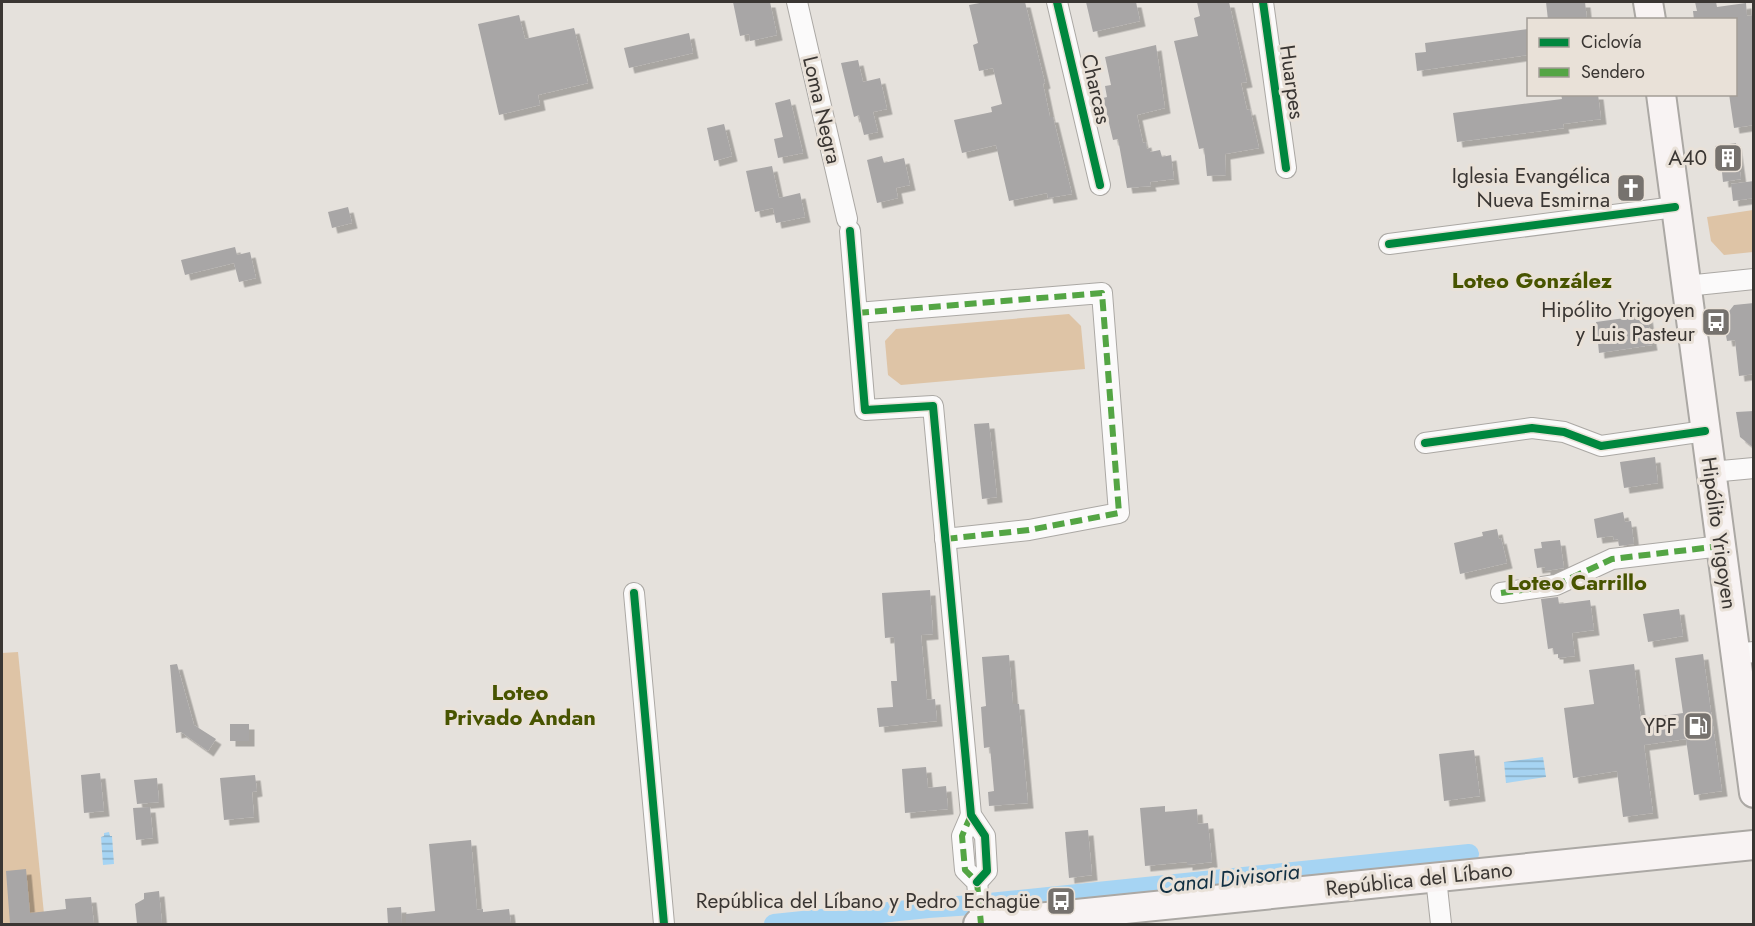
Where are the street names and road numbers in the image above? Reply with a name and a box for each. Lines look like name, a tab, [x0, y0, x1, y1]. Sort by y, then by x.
street label: Huarpes	[1272, 43, 1312, 121]
street label: Charcas	[1073, 51, 1119, 127]
street label: Loma Negra	[795, 53, 849, 167]
street label: Hipólito Yrigoyen	[1693, 455, 1745, 611]
street label: República del Líbano	[1324, 854, 1514, 904]

